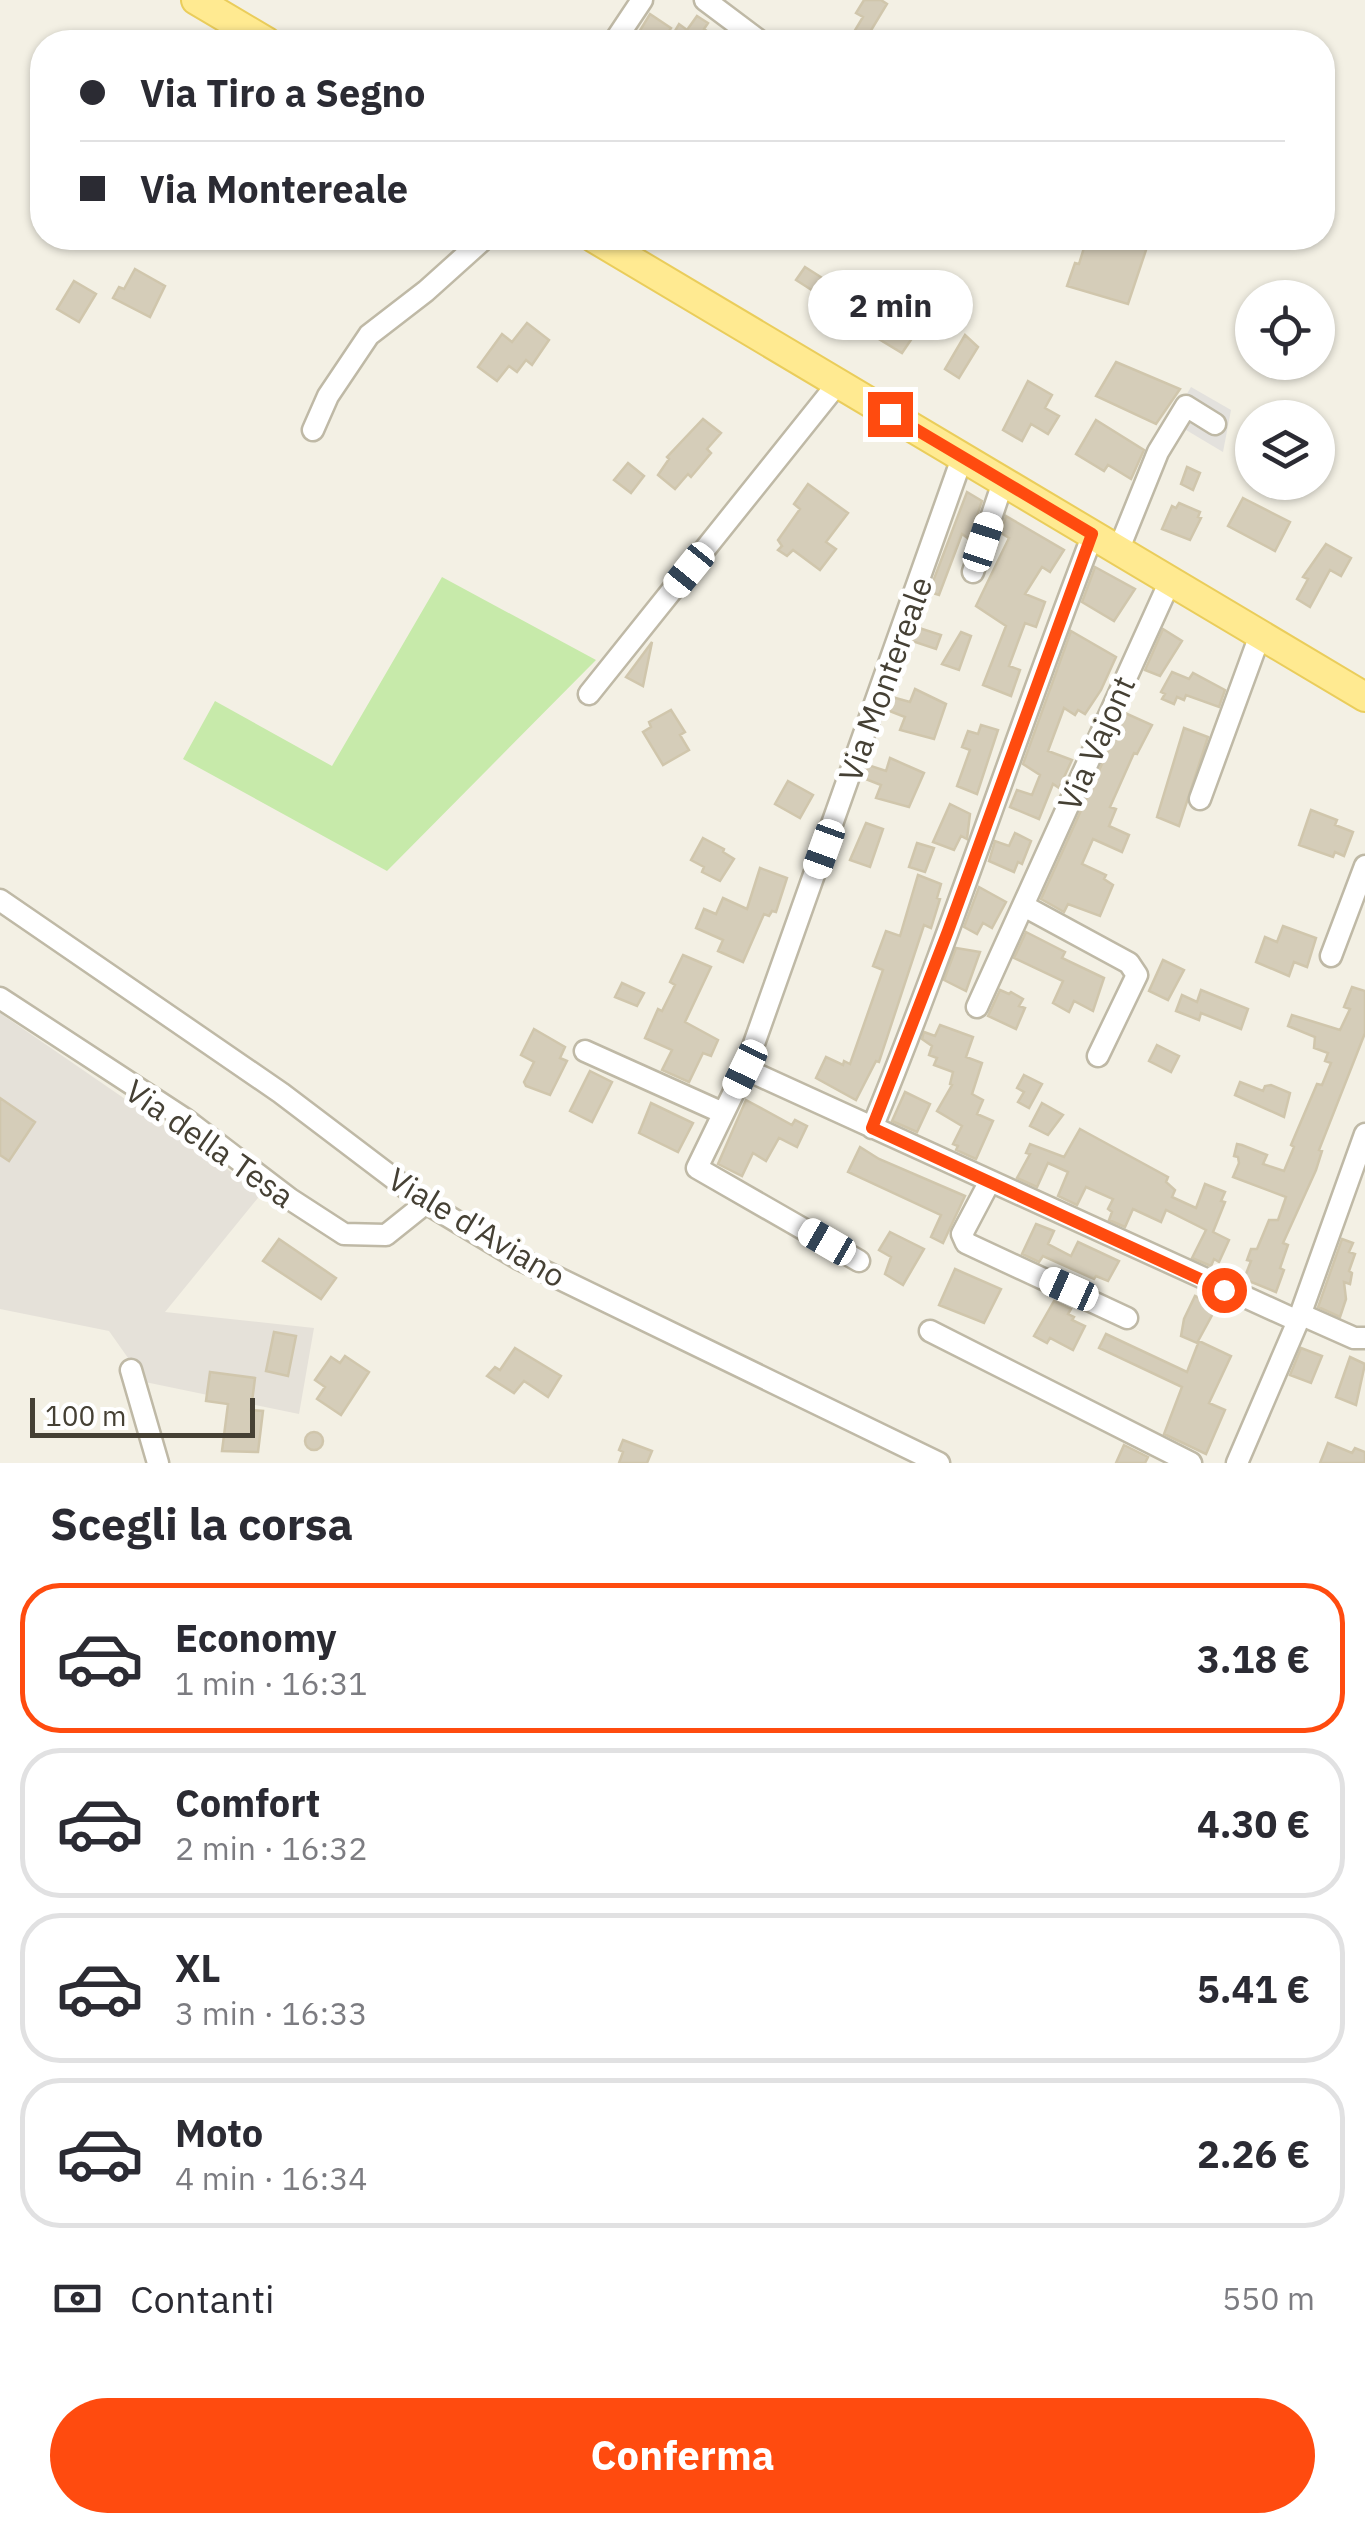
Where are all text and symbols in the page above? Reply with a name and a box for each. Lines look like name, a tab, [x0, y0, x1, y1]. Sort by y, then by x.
text: Via Tiro a Segno	[140, 68, 426, 117]
text: Via Montereale	[140, 164, 408, 213]
callout: 2 min	[808, 269, 972, 339]
map controls	[1235, 280, 1335, 500]
button: locate	[1235, 280, 1335, 380]
text: 2 min	[849, 284, 932, 326]
route end	[868, 392, 913, 437]
button: layers	[1235, 400, 1335, 500]
car	[959, 509, 1007, 575]
car	[658, 537, 720, 603]
street label: Via Montereale	[828, 571, 942, 787]
street label: Via Vajont	[1048, 669, 1144, 817]
car	[800, 816, 848, 882]
car	[718, 1035, 772, 1103]
street label: Via della Tesa	[117, 1069, 303, 1217]
street label: Viale d'Aviano	[381, 1158, 573, 1296]
car	[794, 1214, 860, 1270]
car	[1035, 1263, 1103, 1315]
route start	[1202, 1268, 1247, 1313]
scale bar	[30, 1393, 255, 1438]
text: 100 m	[45, 1397, 126, 1434]
text: Scegli la corsa	[50, 1494, 353, 1552]
icon: car	[55, 1613, 145, 1703]
text: Economy	[175, 1613, 337, 1662]
text: 3.18 €	[1197, 1634, 1310, 1683]
text: 1 min · 16:31	[175, 1662, 368, 1704]
icon: car	[55, 1778, 145, 1868]
text: Comfort	[175, 1778, 320, 1827]
text: 4.30 €	[1197, 1799, 1310, 1848]
text: 2 min · 16:32	[175, 1827, 368, 1869]
icon: car	[55, 1943, 145, 2033]
text: XL	[175, 1943, 221, 1992]
text: 5.41 €	[1197, 1964, 1310, 2013]
text: 3 min · 16:33	[175, 1992, 368, 2034]
icon: car	[55, 2108, 145, 2198]
text: Moto	[175, 2108, 263, 2157]
text: 2.26 €	[1197, 2129, 1310, 2178]
text: 4 min · 16:34	[175, 2157, 368, 2199]
icon: cash	[50, 2271, 105, 2326]
text: Contanti	[130, 2274, 275, 2323]
text: 550 m	[1222, 2277, 1315, 2319]
button: Conferma	[50, 2398, 1315, 2513]

